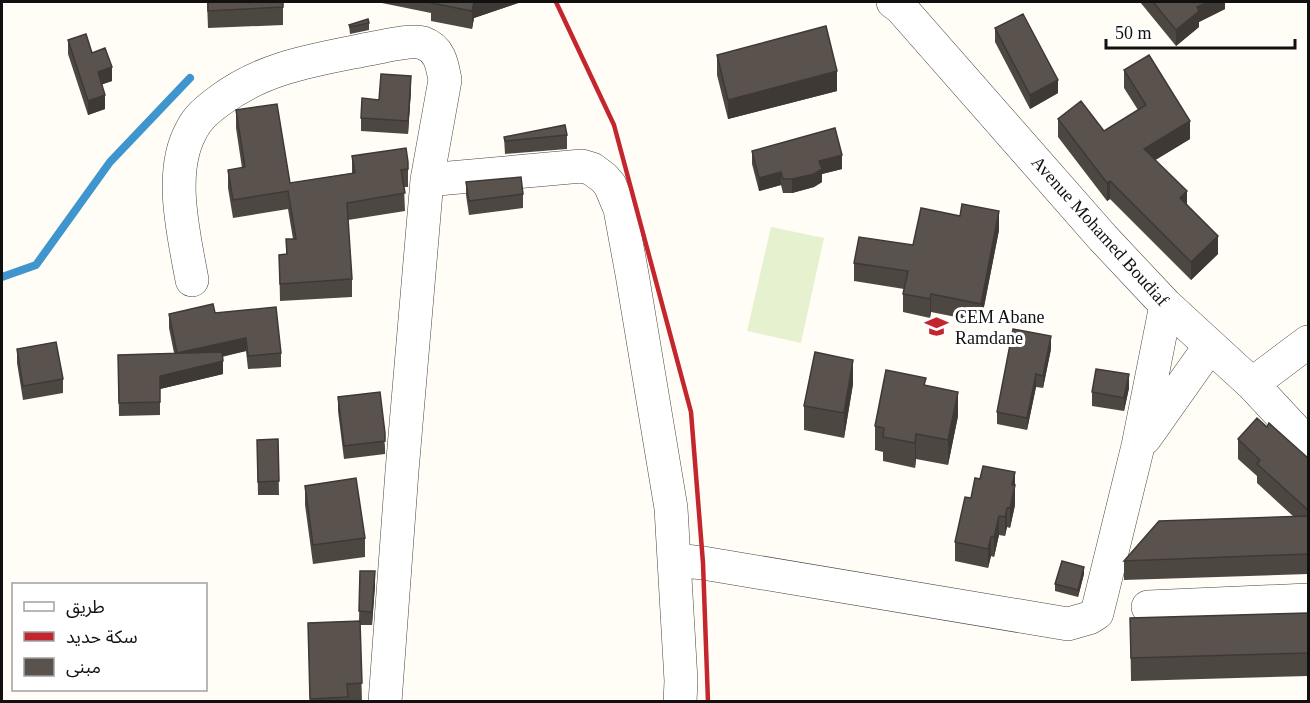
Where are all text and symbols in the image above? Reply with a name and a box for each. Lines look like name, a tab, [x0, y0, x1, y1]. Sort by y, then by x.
scale bar	[1106, 12, 1295, 50]
text: 50 m	[1115, 23, 1152, 43]
street label: Avenue Mohamed Boudiaf	[1027, 152, 1173, 310]
place label: CEM Abane Ramdane	[955, 307, 1045, 348]
school or university icon: CEM Abane Ramdane	[924, 314, 950, 340]
legend	[12, 583, 207, 691]
text: طريق	[66, 597, 105, 618]
text: سكة حديد	[66, 627, 138, 647]
text: مبنى	[66, 657, 101, 678]

